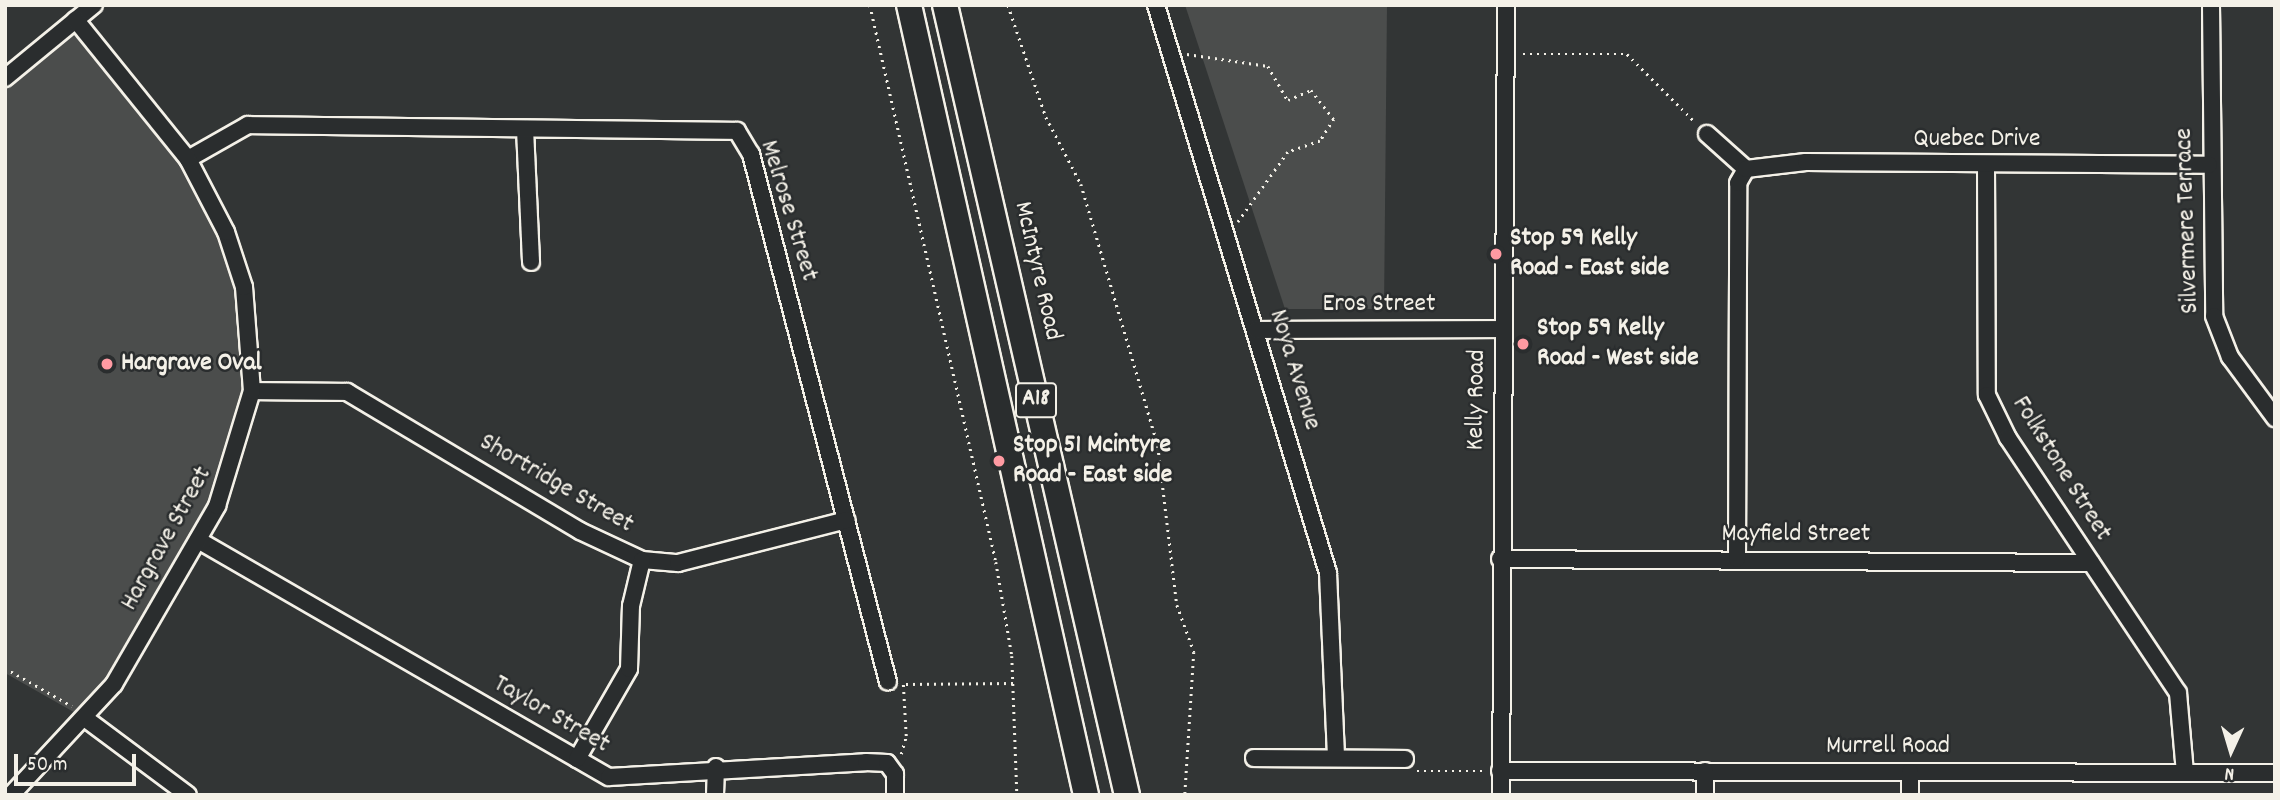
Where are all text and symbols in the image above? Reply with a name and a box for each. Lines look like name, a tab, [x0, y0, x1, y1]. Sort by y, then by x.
street label: Quebec Drive	[1913, 124, 2041, 156]
street label: Silvermere Terrace	[2169, 128, 2207, 314]
street label: Melrose Street	[752, 137, 824, 285]
street label: McIntyre Road	[1006, 199, 1068, 343]
place label: Stop 59 Kelly Road - East side	[1510, 223, 1669, 284]
marker: Stop 59 Kelly Road - East side	[1488, 246, 1504, 262]
street label: Eros Street	[1322, 289, 1436, 321]
street label: Noya Avenue	[1261, 306, 1327, 434]
place label: Stop 59 Kelly Road - West side	[1537, 313, 1699, 374]
marker: Stop 59 Kelly Road - West side	[1515, 336, 1531, 352]
place label: Hargrave Oval	[121, 348, 262, 380]
street label: Kelly Road	[1461, 349, 1493, 451]
marker: Hargrave Oval	[99, 356, 115, 372]
road number: A18	[1015, 380, 1057, 421]
street label: Folkstone Street	[2004, 391, 2118, 547]
street label: Shortridge Street	[473, 427, 639, 541]
place label: Stop 51 Mcintyre Road - East side	[1013, 430, 1172, 492]
marker: Stop 51 Mcintyre Road - East side	[991, 453, 1007, 469]
street label: Hargrave Street	[115, 462, 219, 616]
street label: Mayfield Street	[1722, 519, 1870, 551]
street label: Taylor Street	[487, 669, 615, 761]
north arrow	[2196, 716, 2266, 786]
street label: Murrell Road	[1826, 731, 1950, 763]
scale bar	[18, 740, 140, 784]
text: 50 m	[27, 751, 67, 781]
text: N	[2224, 759, 2235, 786]

